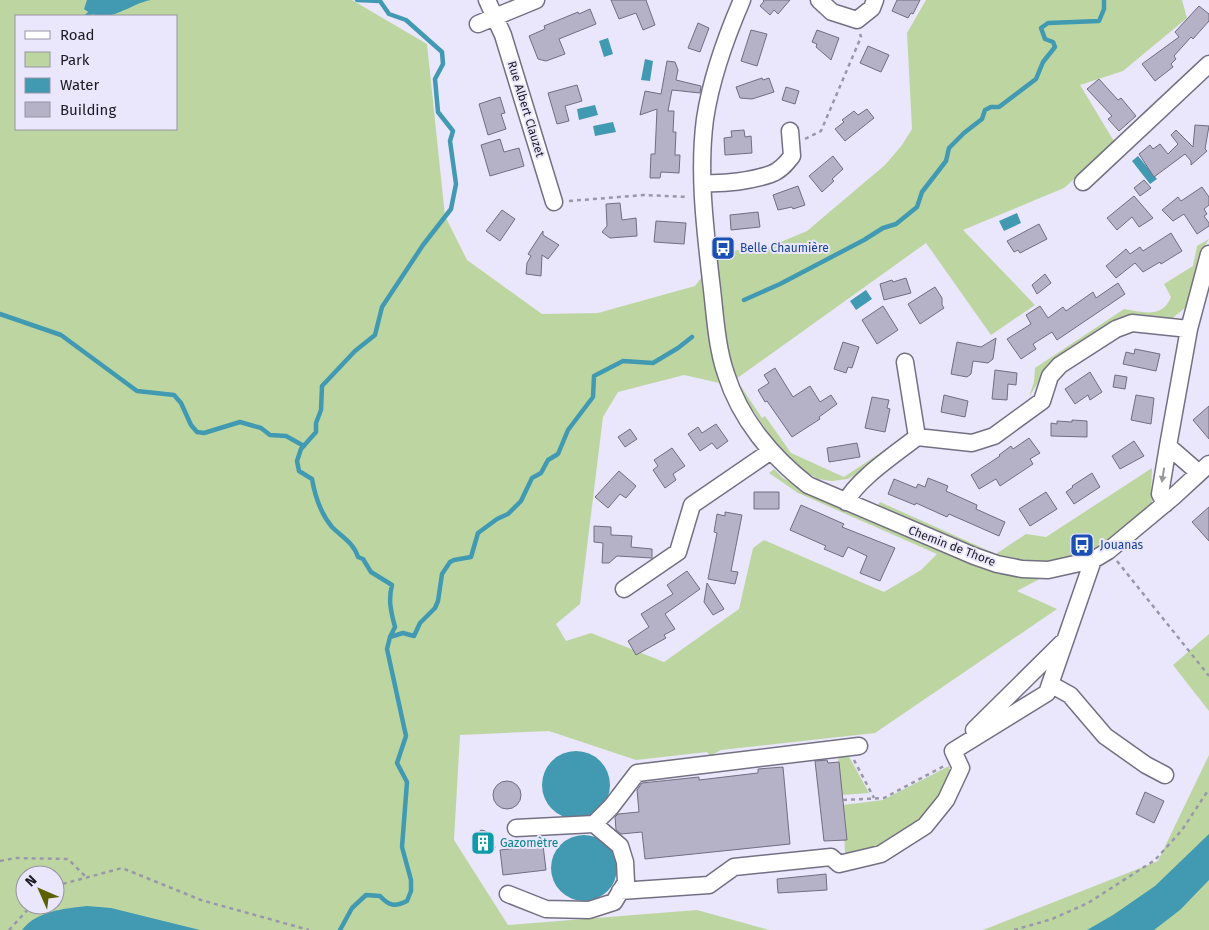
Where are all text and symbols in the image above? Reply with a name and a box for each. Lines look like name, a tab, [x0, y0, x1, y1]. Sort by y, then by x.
legend	[15, 15, 178, 130]
text: Road	[60, 26, 95, 44]
text: Park	[60, 51, 90, 69]
street label: Rue Albert Clauzet	[505, 59, 547, 159]
text: Water	[60, 76, 99, 94]
text: Building	[60, 101, 116, 119]
bus stop icon: Belle Chaumière	[710, 235, 736, 261]
place label: Belle Chaumière	[740, 241, 829, 255]
one-way arrow	[1159, 468, 1167, 484]
street label: Chemin de Thore	[907, 523, 997, 569]
bus stop icon: Jouanas	[1069, 532, 1095, 558]
place label: Jouanas	[1100, 538, 1144, 552]
building icon: Gazomètre	[470, 830, 496, 856]
place label: Gazomètre	[500, 836, 558, 850]
north arrow	[15, 865, 65, 915]
text: N	[22, 872, 40, 890]

